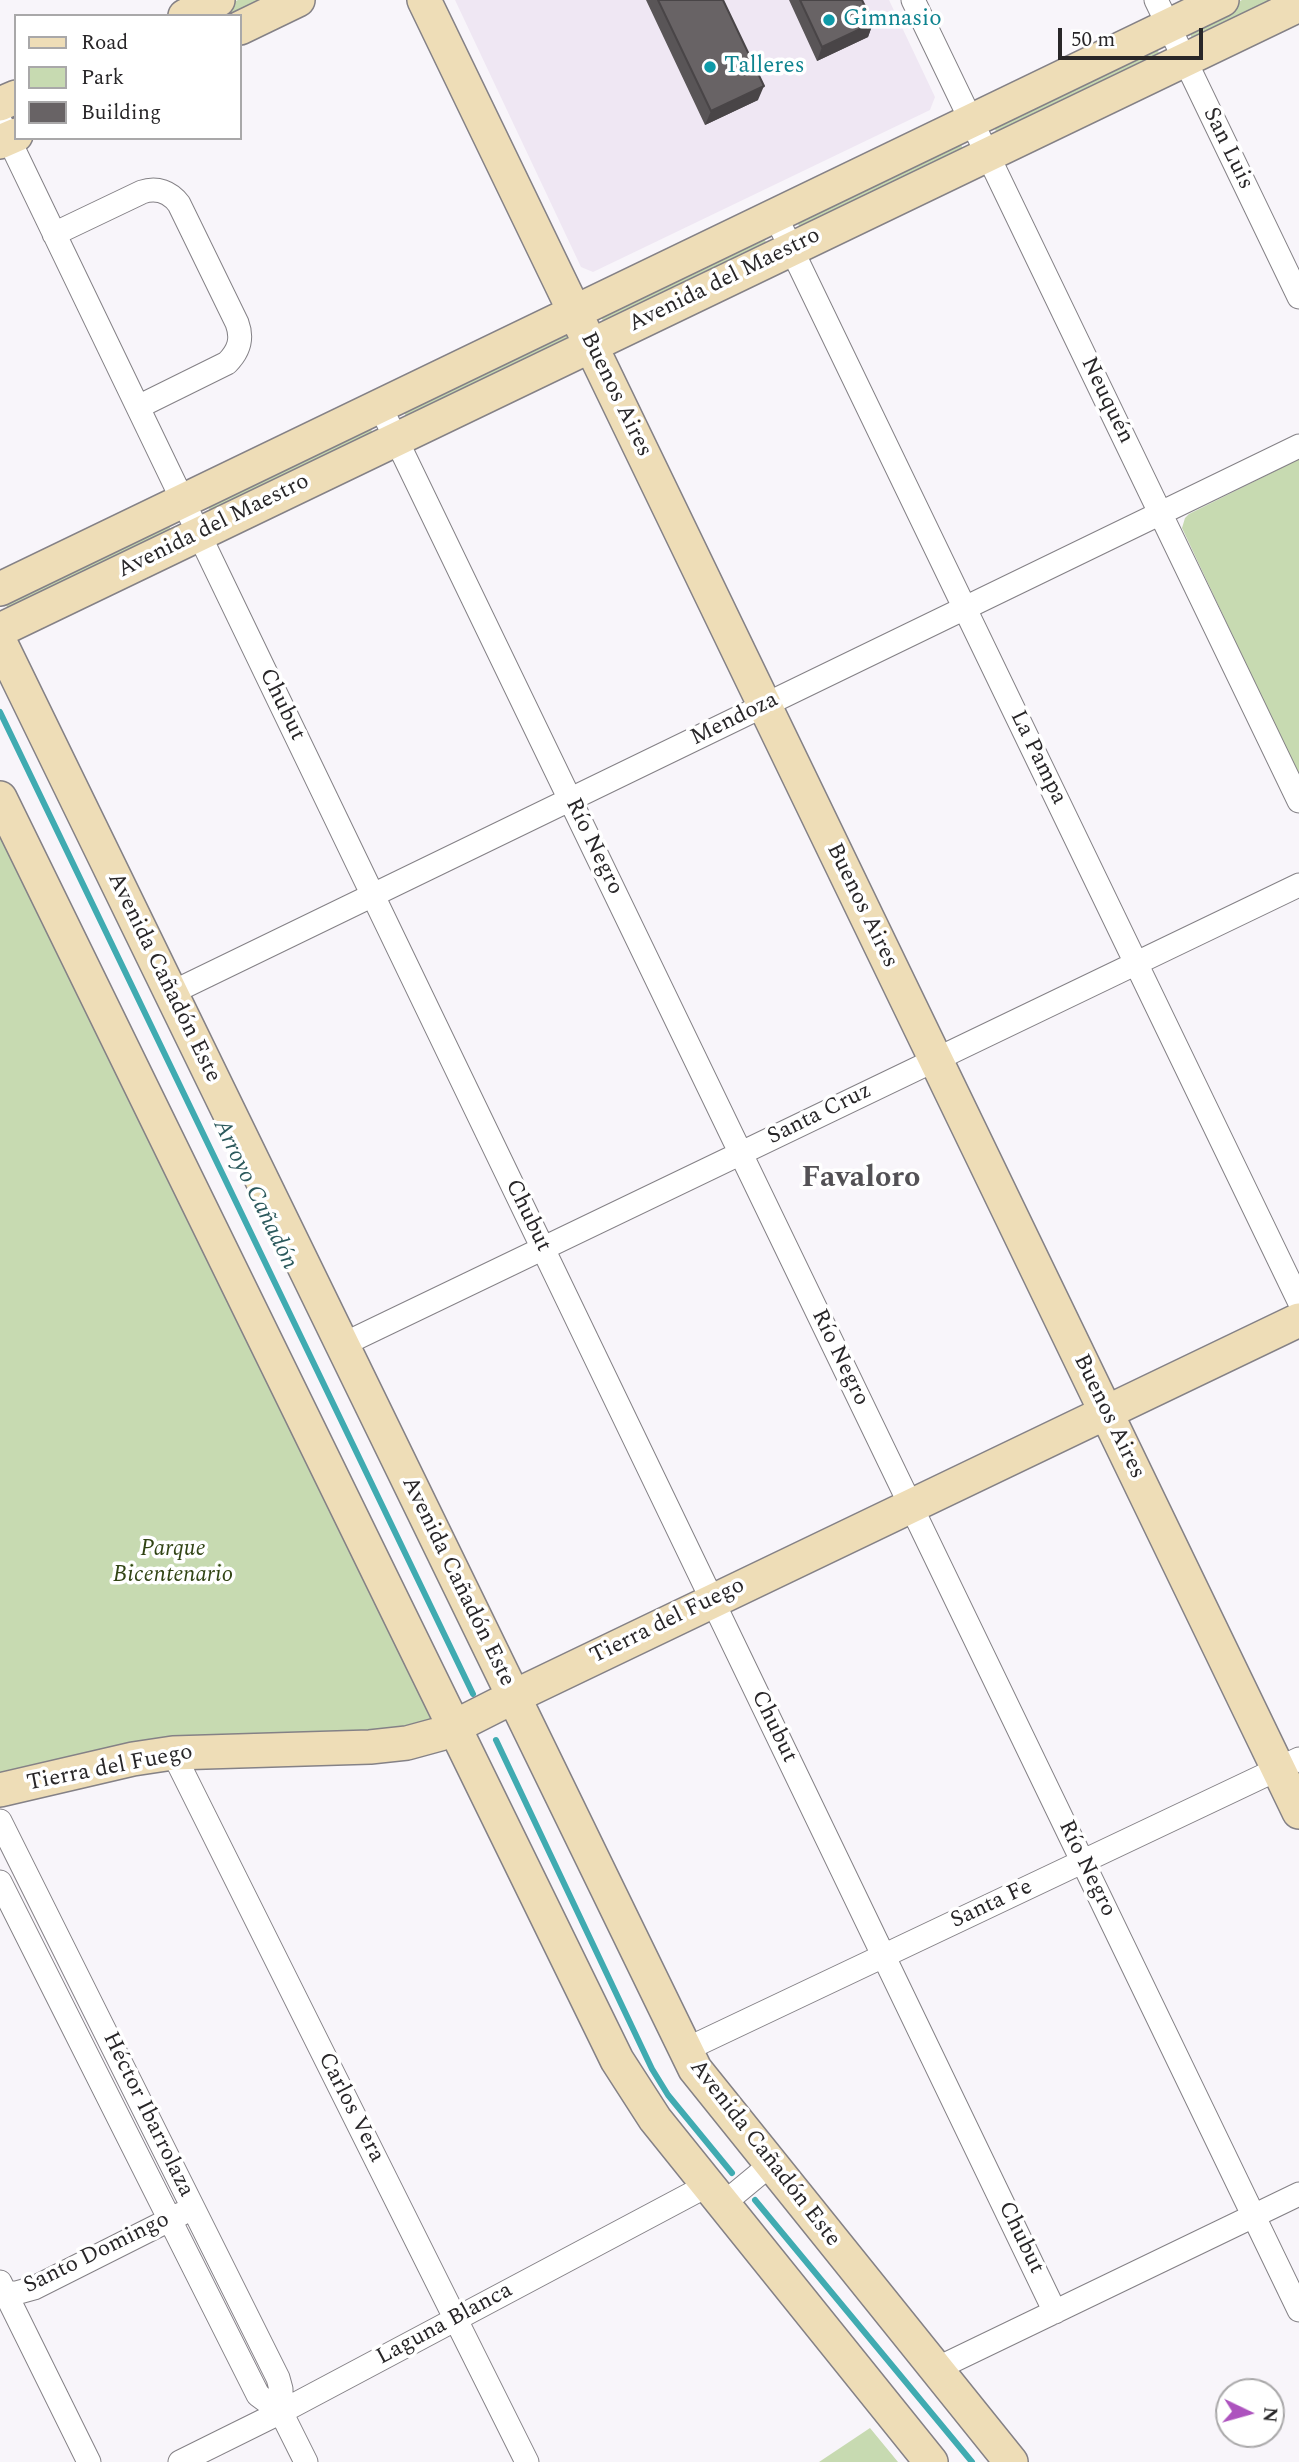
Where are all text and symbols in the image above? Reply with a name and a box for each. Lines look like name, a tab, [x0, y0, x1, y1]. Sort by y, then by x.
place label: Gimnasio	[843, 6, 942, 34]
marker: Gimnasio	[821, 12, 837, 28]
legend	[14, 14, 242, 140]
scale bar	[1061, 14, 1206, 58]
text: 50 m	[1071, 24, 1115, 56]
text: Road	[81, 27, 128, 59]
place label: Talleres	[724, 53, 805, 81]
marker: Talleres	[702, 59, 718, 75]
text: Park	[81, 62, 124, 94]
text: Building	[81, 97, 161, 129]
street label: San Luis	[1195, 104, 1259, 194]
street label: Avenida del Maestro	[625, 223, 825, 339]
street label: Buenos Aires	[573, 328, 657, 462]
street label: Neuquén	[1073, 353, 1139, 449]
street label: Avenida del Maestro	[114, 469, 314, 585]
street label: Chubut	[252, 664, 310, 746]
street label: Mendoza	[687, 687, 783, 753]
street label: La Pampa	[1002, 706, 1072, 810]
street label: Río Negro	[558, 794, 628, 900]
street label: Buenos Aires	[819, 839, 903, 973]
street label: Avenida Cañadón Este	[100, 869, 226, 1087]
street label: Santa Cruz	[763, 1078, 877, 1152]
water label: Arroyo Cañadón	[205, 1115, 303, 1275]
district label: Favaloro	[802, 1162, 920, 1198]
street label: Chubut	[498, 1175, 556, 1257]
street label: Río Negro	[804, 1305, 874, 1411]
street label: Buenos Aires	[1066, 1350, 1150, 1484]
street label: Avenida Cañadón Este	[394, 1473, 520, 1691]
park label: Parque Bicentenario	[113, 1536, 233, 1590]
street label: Tierra del Fuego	[586, 1573, 750, 1671]
street label: Chubut	[744, 1686, 802, 1768]
street label: Tierra del Fuego	[25, 1739, 195, 1799]
street label: Río Negro	[1051, 1816, 1121, 1922]
street label: Santa Fe	[947, 1874, 1037, 1936]
street label: Héctor Ibarrolaza	[95, 2028, 199, 2202]
street label: Carlos Vera	[311, 2048, 389, 2168]
street label: Avenida Cañadón Este	[682, 2055, 846, 2253]
street label: Chubut	[991, 2197, 1049, 2279]
street label: Santo Domingo	[20, 2207, 174, 2301]
street label: Laguna Blanca	[372, 2278, 518, 2372]
north arrow	[1215, 2378, 1285, 2448]
text: N	[1254, 2406, 1285, 2424]

